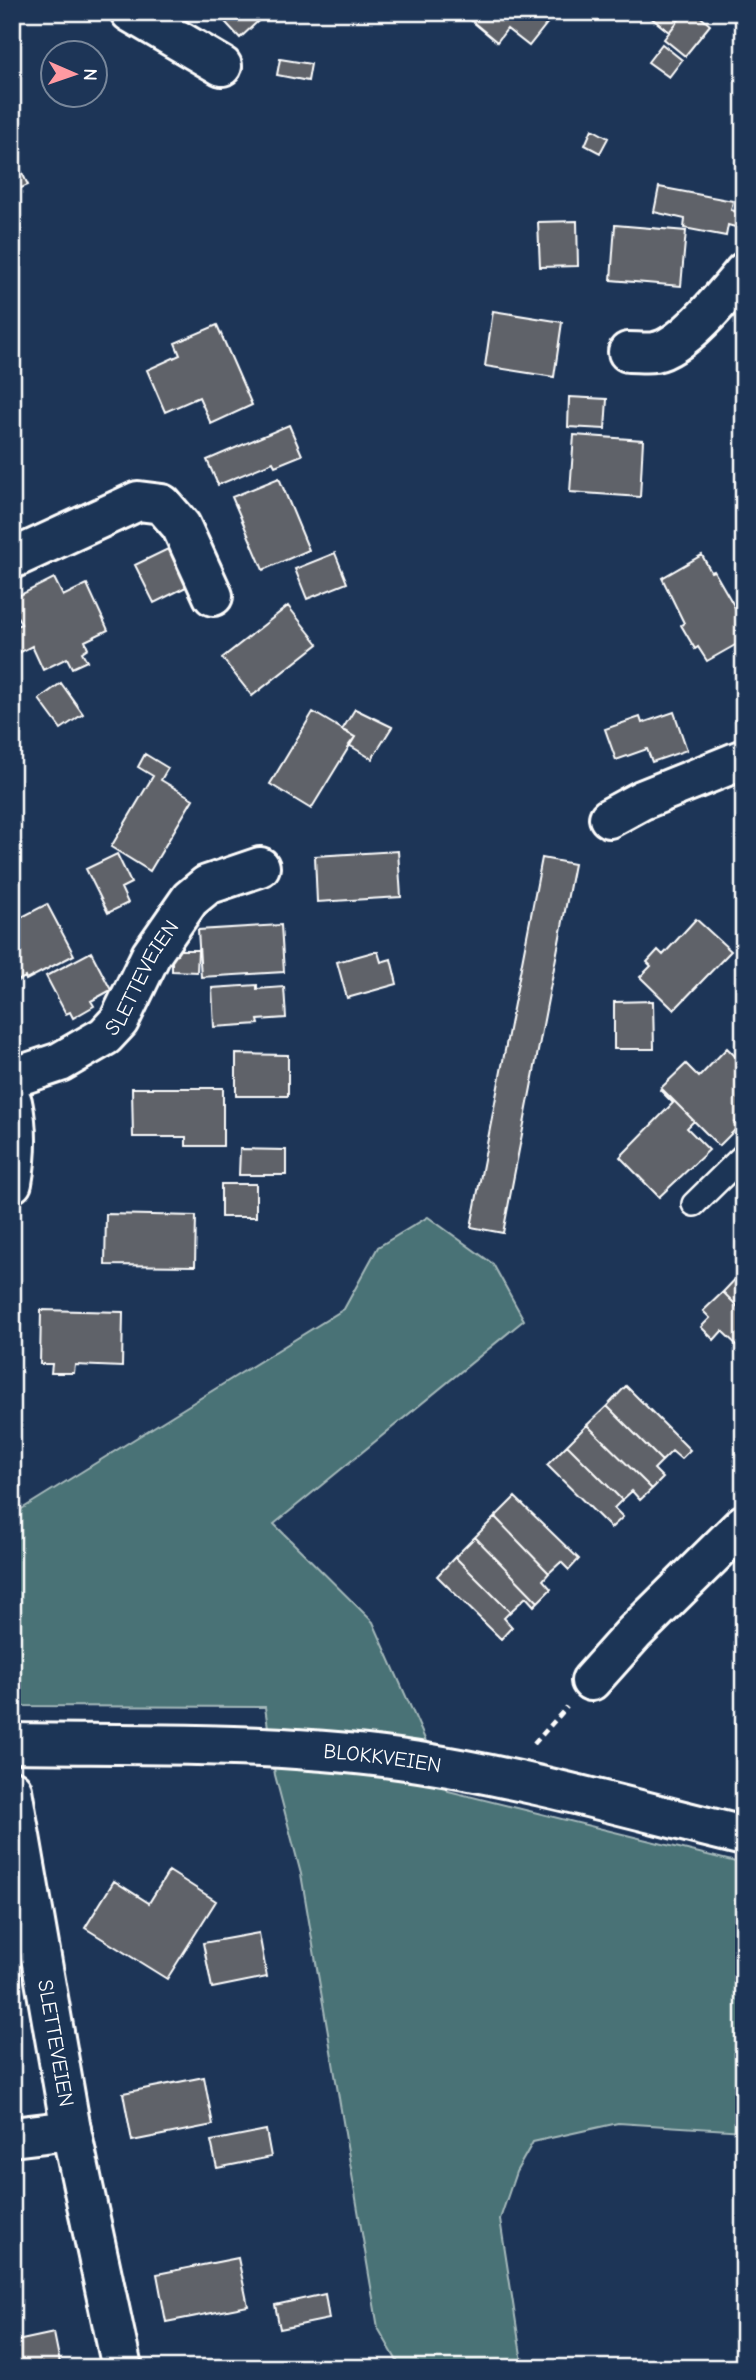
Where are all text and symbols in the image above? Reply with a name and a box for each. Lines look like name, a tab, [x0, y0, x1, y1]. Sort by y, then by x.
north arrow	[38, 38, 108, 108]
text: N	[79, 68, 101, 81]
street label: SLETTEVEIEN	[100, 915, 184, 1040]
street label: BLOKKVEIEN	[323, 1739, 443, 1777]
street label: SLETTEVEIEN	[33, 1978, 79, 2109]

